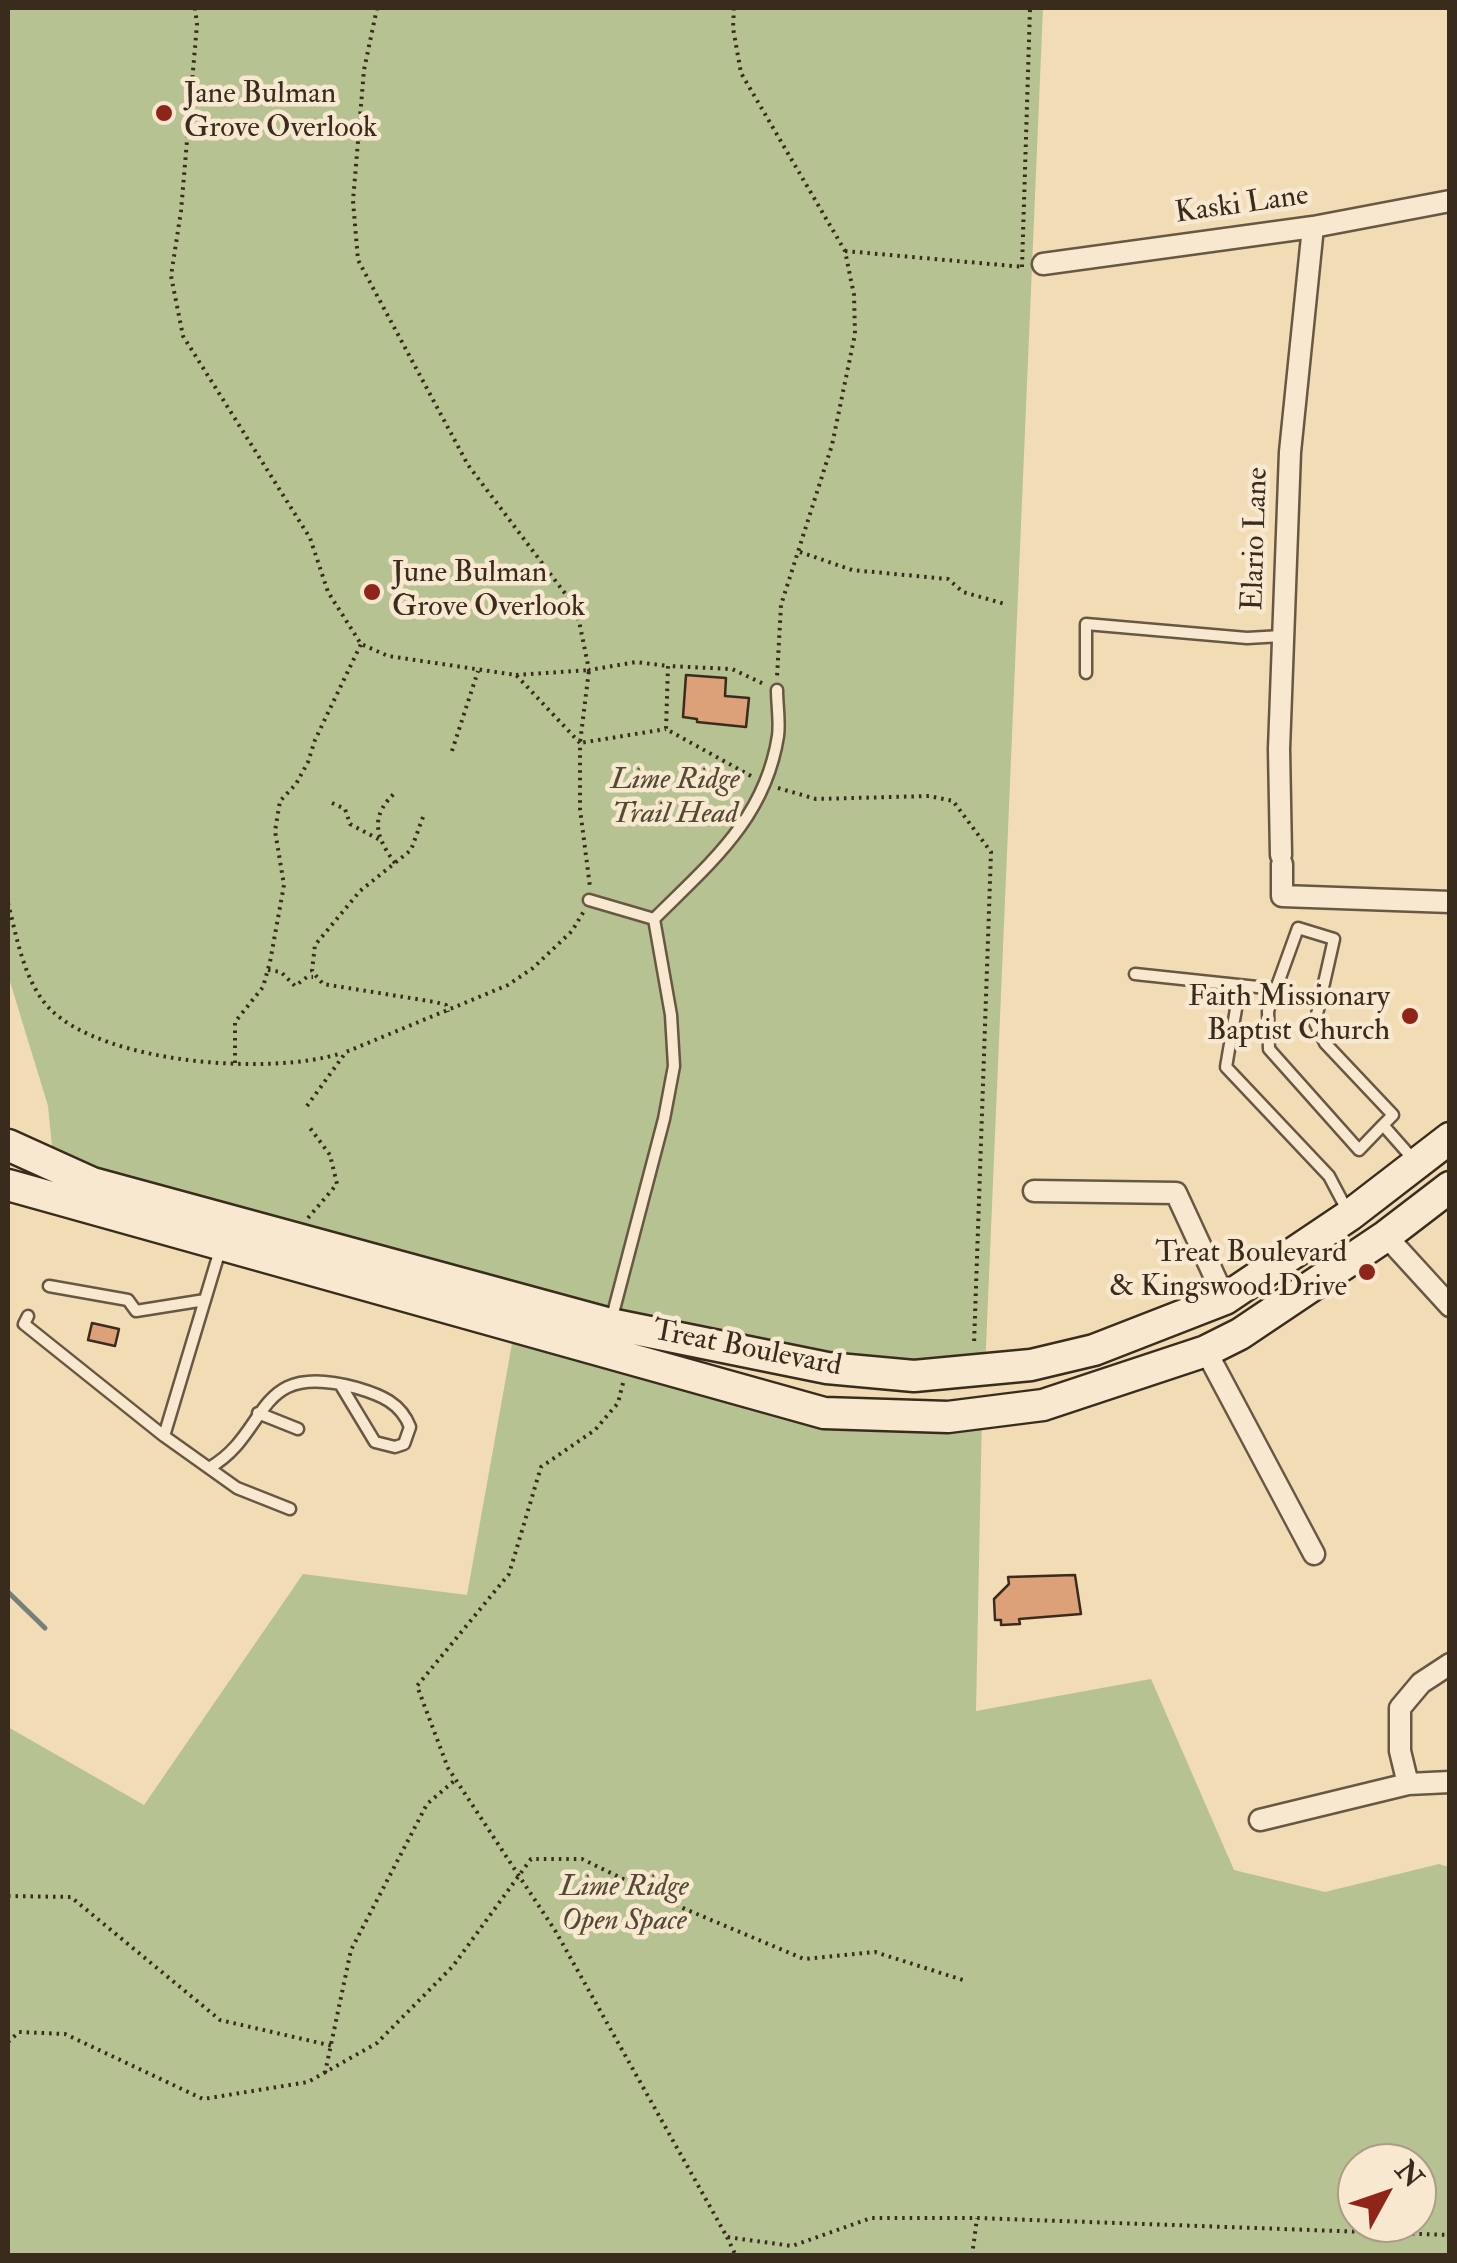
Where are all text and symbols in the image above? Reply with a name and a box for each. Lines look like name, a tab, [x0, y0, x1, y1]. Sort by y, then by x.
place label: Jane Bulman Grove Overlook	[184, 78, 377, 148]
marker: Jane Bulman Grove Overlook	[153, 102, 175, 124]
street label: Kaski Lane	[1173, 179, 1311, 233]
street label: Elario Lane	[1237, 467, 1277, 611]
place label: June Bulman Grove Overlook	[392, 557, 585, 628]
marker: June Bulman Grove Overlook	[361, 581, 383, 603]
park label: Lime Ridge Trail Head	[610, 764, 740, 834]
place label: Faith Missionary Baptist Church	[1188, 981, 1390, 1052]
marker: Faith Missionary Baptist Church	[1399, 1005, 1421, 1027]
place label: Treat Boulevard & Kingswood Drive	[1109, 1237, 1347, 1308]
marker: Treat Boulevard & Kingswood Drive	[1356, 1261, 1378, 1283]
street label: Treat Boulevard	[649, 1314, 845, 1386]
park label: Lime Ridge Open Space	[559, 1871, 689, 1942]
north arrow	[1337, 2143, 1437, 2243]
text: N	[1387, 2154, 1430, 2196]

